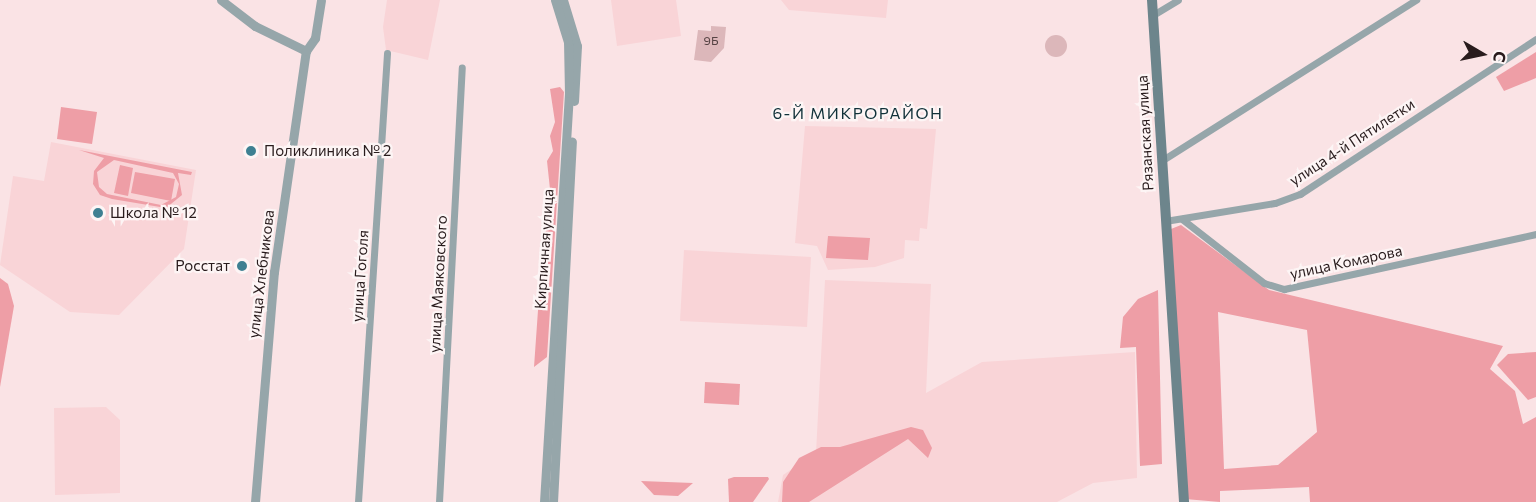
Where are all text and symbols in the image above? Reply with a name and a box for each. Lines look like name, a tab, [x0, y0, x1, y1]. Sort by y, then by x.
north arrow	[1452, 24, 1512, 84]
house number: 9Б	[704, 34, 718, 48]
text: С	[1490, 50, 1511, 64]
street label: Рязанская улица	[1133, 75, 1157, 191]
street label: улица 4-й Пятилетки	[1286, 95, 1418, 189]
district label: 6-Й МИКРОРАЙОН	[772, 103, 944, 123]
marker: Поликлиника № 2	[242, 142, 260, 160]
place label: Поликлиника № 2	[264, 142, 391, 160]
street label: Кирпичная улица	[531, 188, 557, 310]
place label: Школа № 12	[110, 204, 197, 222]
marker: Школа № 12	[91, 206, 105, 220]
street label: улица Хлебникова	[244, 209, 278, 339]
street label: улица Маяковского	[425, 215, 451, 353]
street label: улица Гоголя	[348, 229, 372, 323]
street label: улица Комарова	[1288, 241, 1404, 283]
place label: Росстат	[175, 257, 230, 275]
marker: Росстат	[235, 259, 249, 273]

